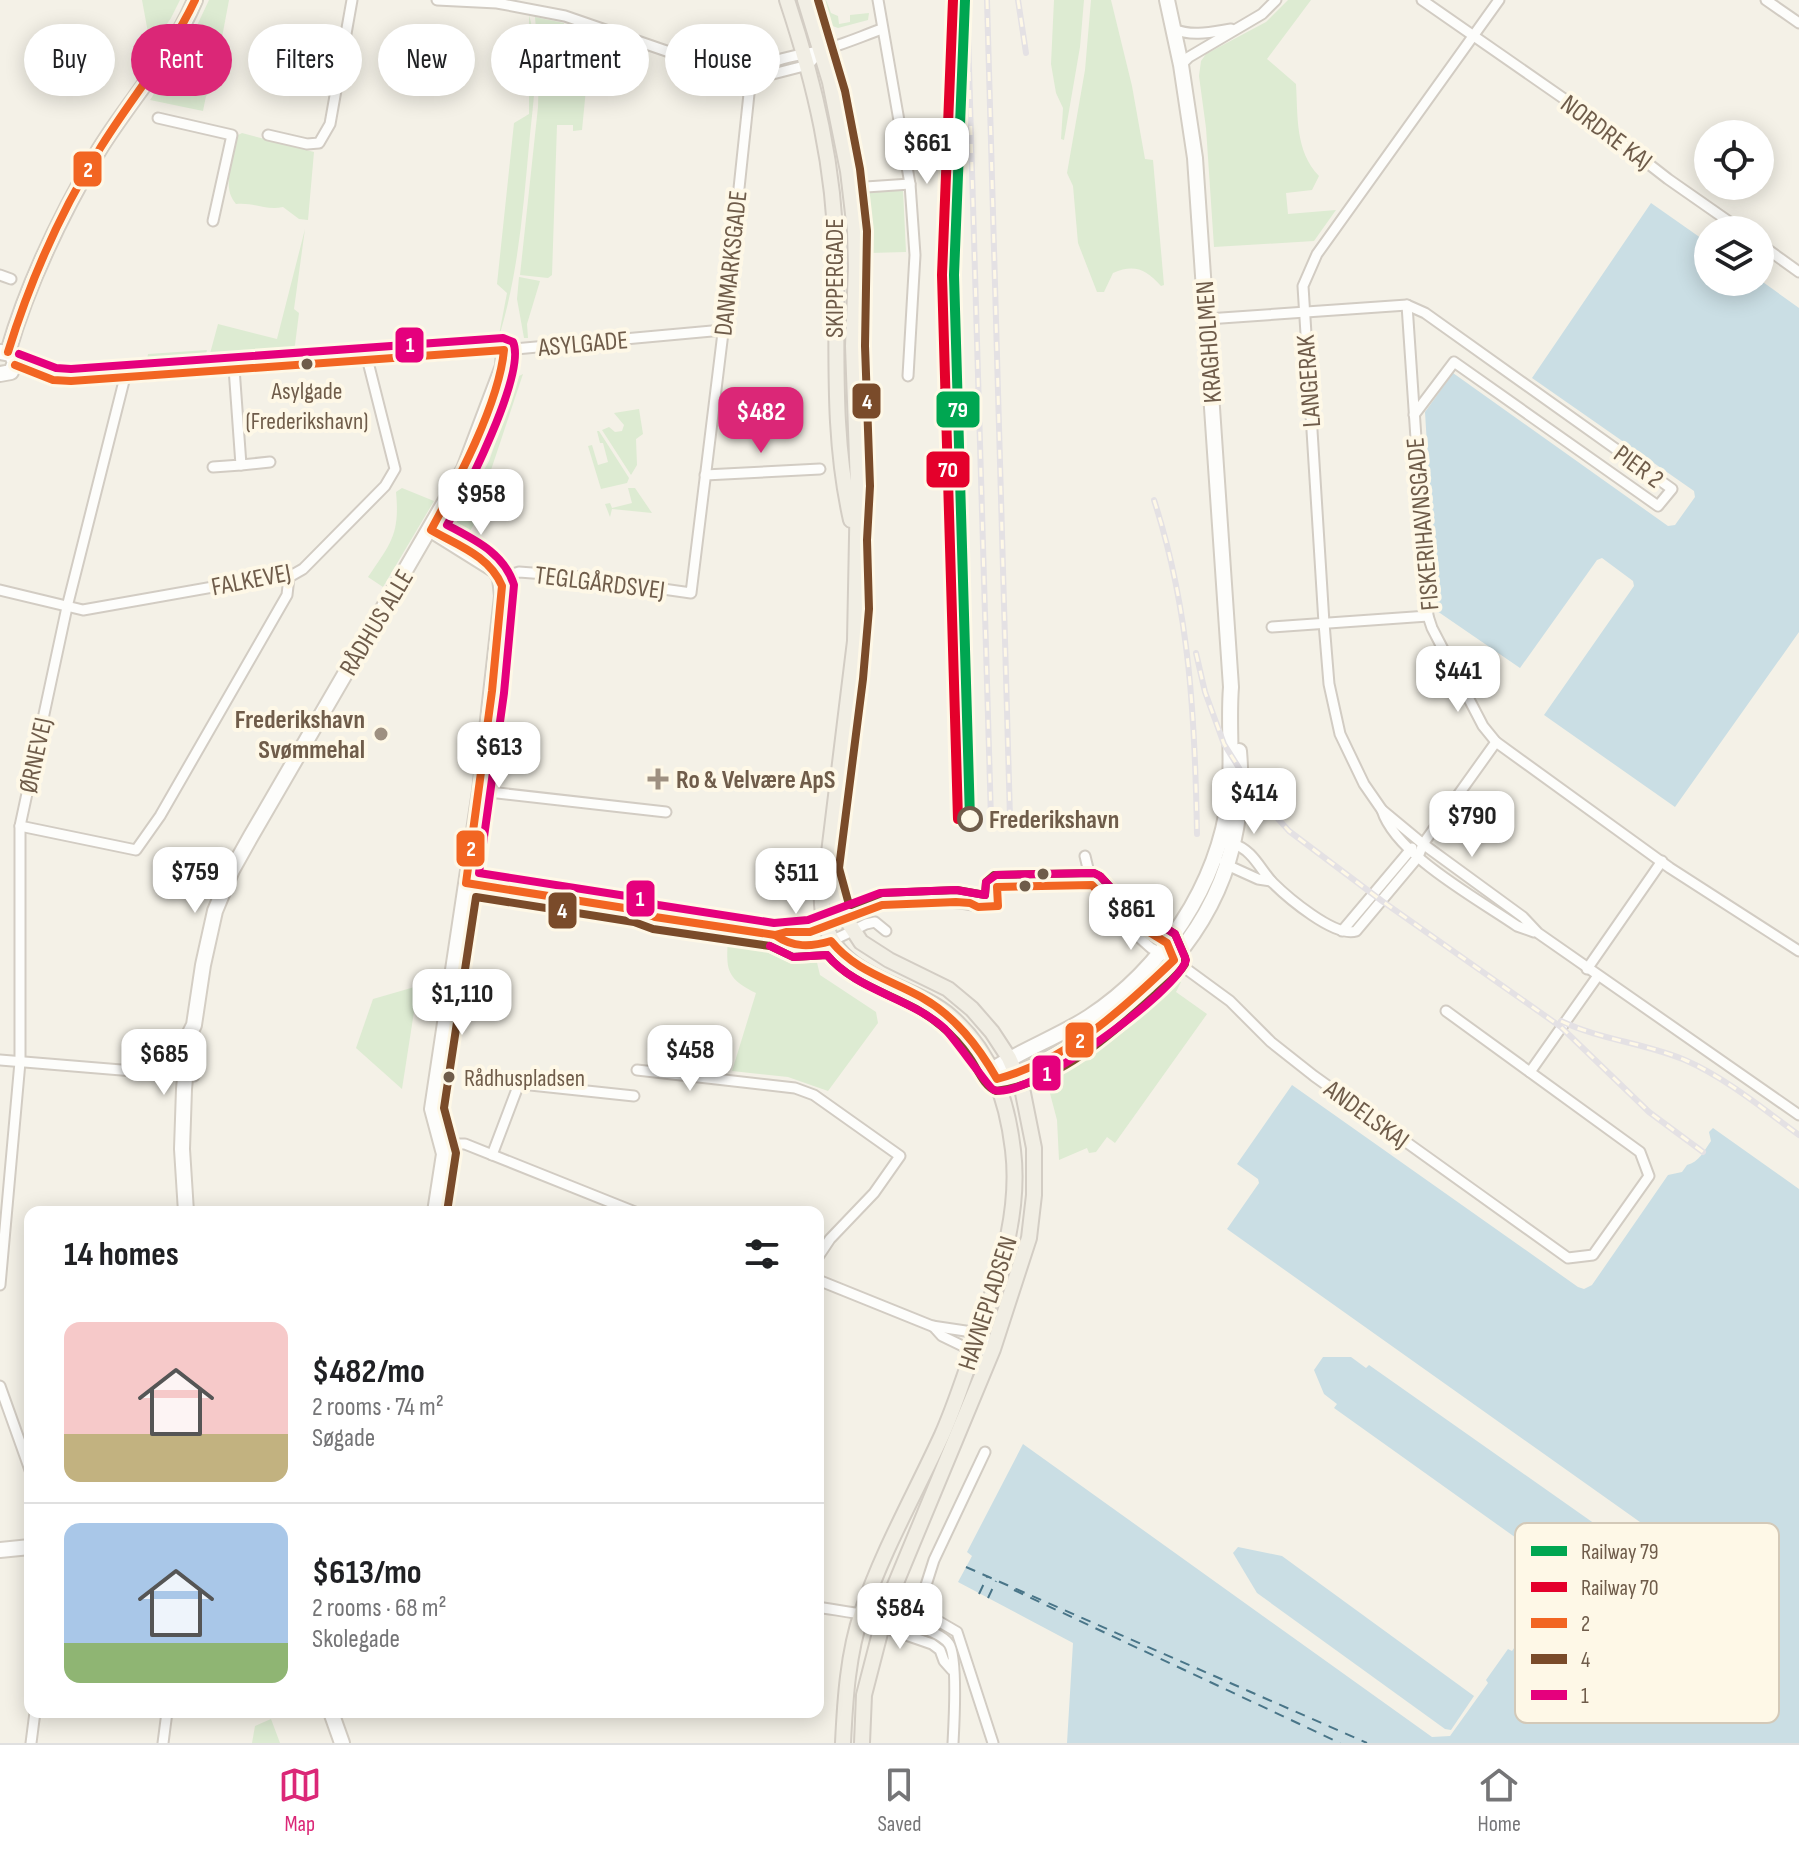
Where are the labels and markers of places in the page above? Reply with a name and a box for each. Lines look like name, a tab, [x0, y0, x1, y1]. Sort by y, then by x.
pin: $661	[880, 118, 974, 186]
marker: Asylgade (Frederikshavn)	[299, 356, 315, 372]
place label: Asylgade (Frederikshavn)	[246, 377, 368, 436]
pin: $482	[714, 387, 808, 455]
pin: $958	[434, 469, 528, 537]
pin: $441	[1411, 646, 1505, 714]
place label: Frederikshavn Svømmehal	[235, 705, 365, 766]
pin: $613	[452, 722, 546, 790]
marker: Frederikshavn Svømmehal	[372, 725, 390, 743]
place label: Ro & Velvære ApS	[676, 765, 836, 796]
marker: Ro & Velvære ApS	[647, 768, 669, 790]
pin: $414	[1207, 768, 1301, 836]
pin: $790	[1425, 791, 1519, 859]
place label: Frederikshavn	[989, 805, 1119, 836]
marker: Frederikshavn	[958, 807, 982, 831]
pin: $759	[148, 847, 242, 915]
pin: $511	[749, 848, 843, 916]
unlabelled marker	[1035, 866, 1051, 882]
unlabelled marker	[1017, 878, 1033, 894]
pin: $861	[1084, 884, 1178, 952]
pin: $1,110	[397, 969, 527, 1037]
pin: $458	[643, 1025, 737, 1093]
pin: $685	[117, 1029, 211, 1097]
place label: Rådhuspladsen	[464, 1064, 585, 1093]
marker: Rådhuspladsen	[441, 1069, 457, 1085]
pin: $584	[853, 1583, 947, 1651]

